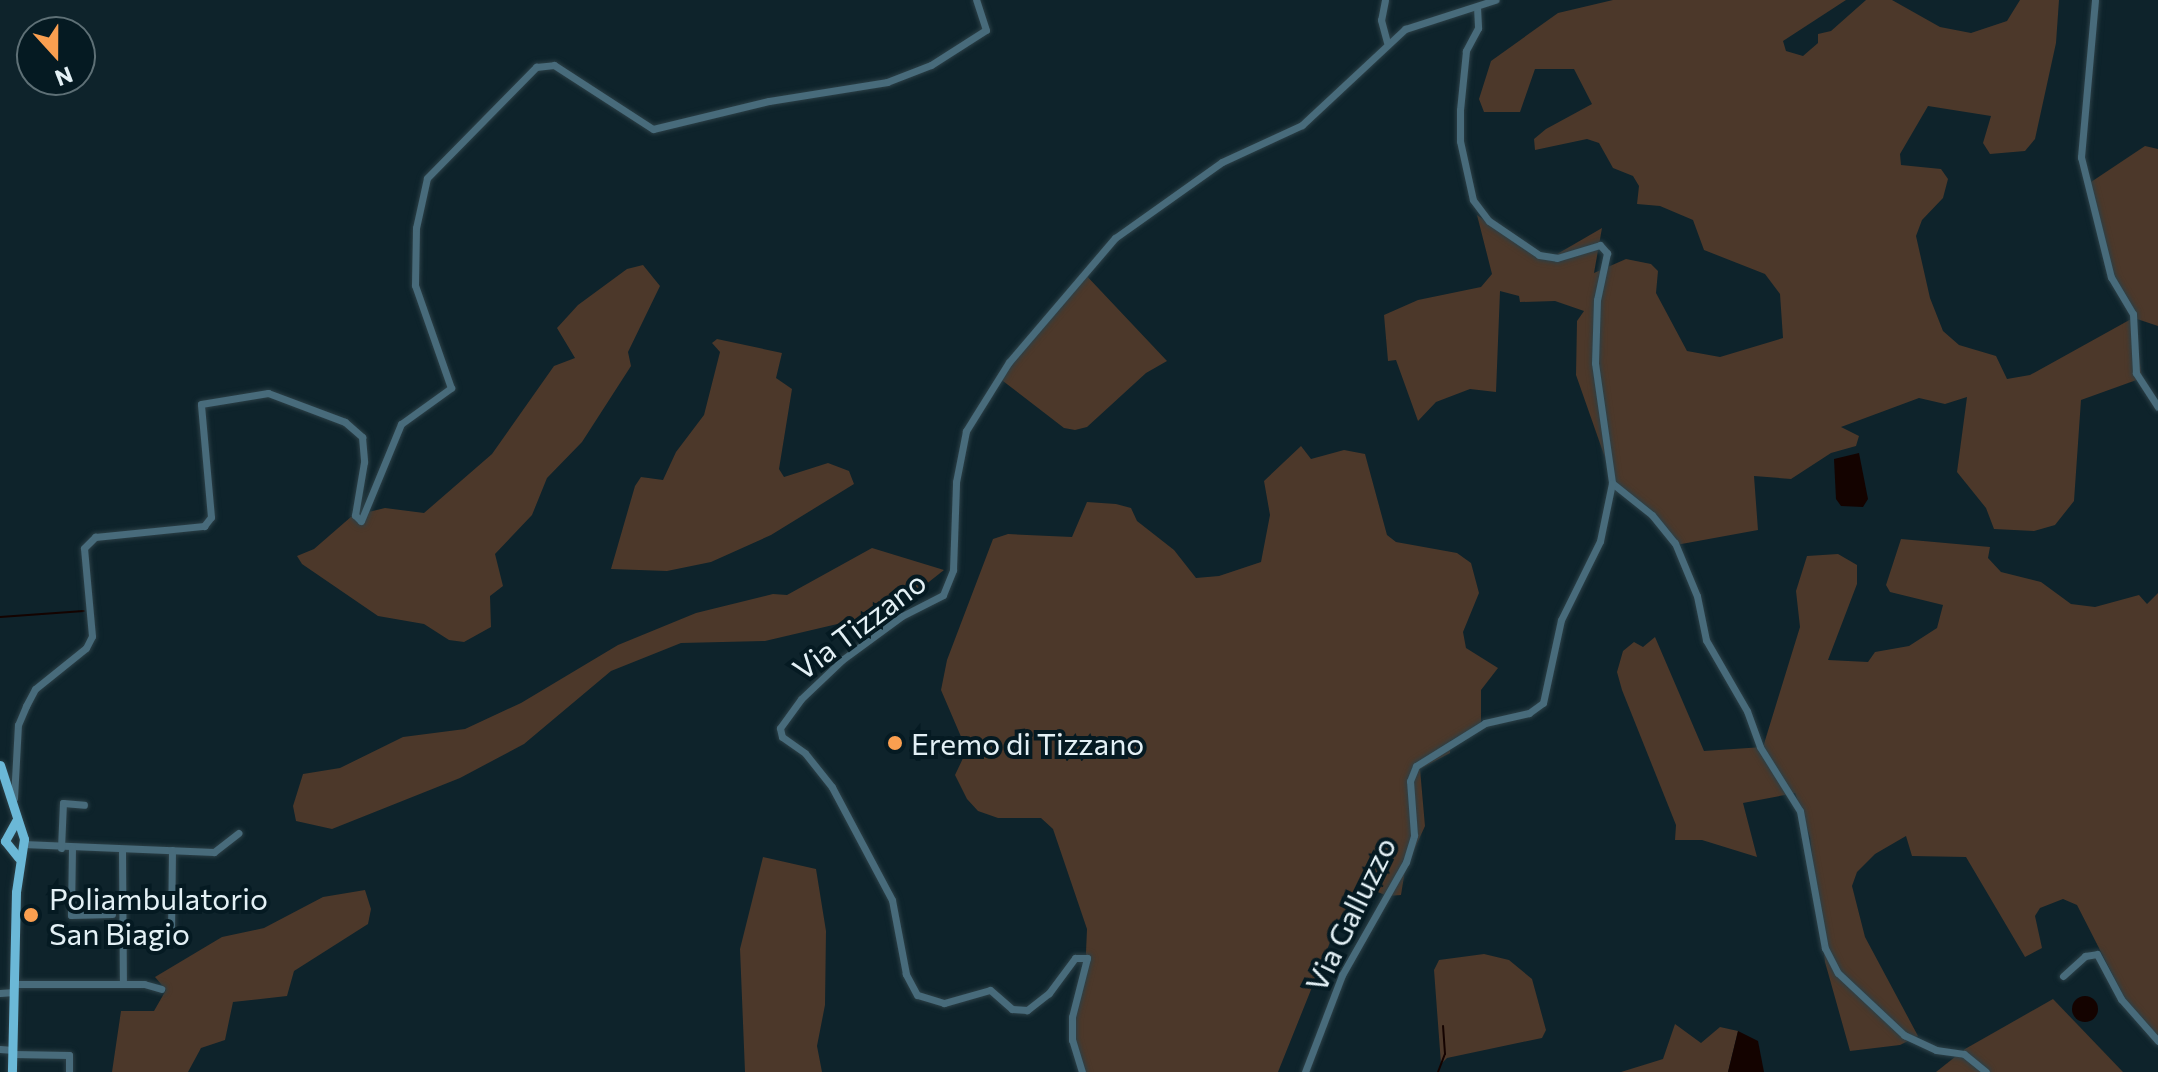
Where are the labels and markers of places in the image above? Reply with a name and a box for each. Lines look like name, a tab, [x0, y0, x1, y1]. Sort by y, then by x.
place label: Eremo di Tizzano	[911, 725, 1144, 761]
marker: Eremo di Tizzano	[886, 734, 904, 752]
place label: Poliambulatorio San Biagio	[49, 880, 268, 950]
marker: Poliambulatorio San Biagio	[20, 904, 42, 926]

